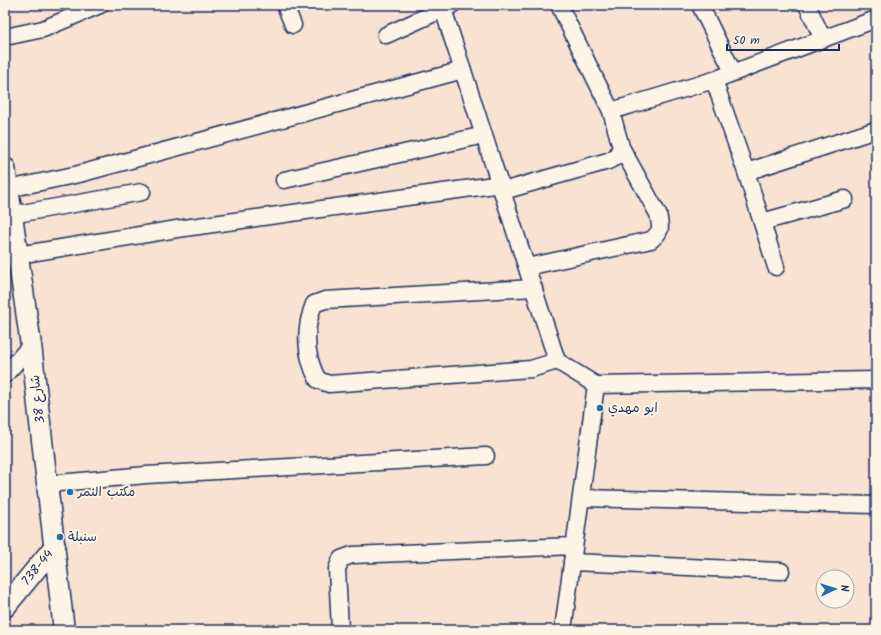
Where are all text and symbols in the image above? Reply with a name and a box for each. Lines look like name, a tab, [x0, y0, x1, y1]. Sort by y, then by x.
scale bar	[727, 26, 839, 52]
text: 50 m	[733, 31, 760, 50]
street label: شارع 38	[25, 374, 51, 424]
place label: ابو مهدي	[608, 398, 658, 419]
marker: ابو مهدي	[595, 403, 605, 413]
place label: مكتب النمر	[77, 482, 135, 503]
marker: مكتب النمر	[65, 487, 75, 497]
place label: سنبلة	[68, 527, 97, 548]
marker: سنبلة	[55, 532, 65, 542]
street label: 738-44	[16, 545, 59, 590]
north arrow	[815, 569, 855, 609]
text: N	[835, 584, 853, 593]

